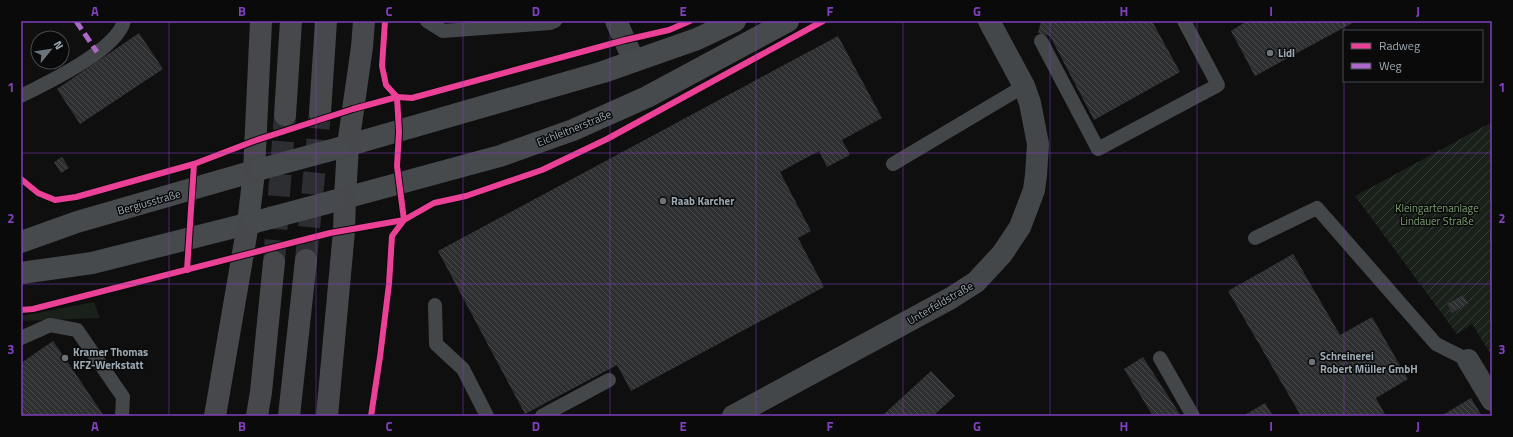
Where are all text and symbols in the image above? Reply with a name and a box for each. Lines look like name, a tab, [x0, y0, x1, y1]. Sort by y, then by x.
text: A	[91, 1, 99, 21]
text: B	[238, 1, 246, 21]
text: C	[385, 1, 393, 21]
text: D	[532, 1, 540, 21]
text: E	[679, 1, 687, 21]
text: F	[827, 1, 834, 21]
text: G	[973, 1, 981, 21]
text: H	[1120, 1, 1128, 21]
text: I	[1269, 1, 1273, 21]
text: J	[1416, 1, 1420, 21]
north arrow	[30, 30, 70, 70]
legend	[1343, 30, 1483, 82]
text: Radweg	[1379, 36, 1420, 55]
text: N	[50, 38, 67, 52]
place label: Lidl	[1278, 45, 1295, 61]
marker: Lidl	[1265, 48, 1275, 58]
text: Weg	[1379, 56, 1402, 75]
text: 1	[7, 77, 15, 97]
text: 1	[1498, 77, 1506, 97]
street label: Eichleitnerstraße	[534, 106, 614, 150]
street label: Bergiusstraße	[115, 185, 183, 219]
place label: Raab Karcher	[671, 193, 734, 209]
marker: Raab Karcher	[658, 196, 668, 206]
park label: Kleingartenanlage Lindauer Straße	[1395, 200, 1479, 229]
text: 2	[7, 208, 15, 228]
text: 2	[1498, 208, 1506, 228]
street label: Unterfeldstraße	[904, 277, 976, 328]
text: 3	[7, 339, 15, 359]
text: 3	[1498, 339, 1506, 359]
place label: Kramer Thomas KFZ-Werkstatt	[73, 344, 148, 373]
place label: Schreinerei Robert Müller GmbH	[1320, 348, 1418, 377]
marker: Kramer Thomas KFZ-Werkstatt	[60, 353, 70, 363]
marker: Schreinerei Robert Müller GmbH	[1307, 357, 1317, 367]
text: A	[91, 416, 99, 436]
text: B	[238, 416, 246, 436]
text: C	[385, 416, 393, 436]
text: D	[532, 416, 540, 436]
text: E	[679, 416, 687, 436]
text: F	[827, 416, 834, 436]
text: G	[973, 416, 981, 436]
text: H	[1120, 416, 1128, 436]
text: I	[1269, 416, 1273, 436]
text: J	[1416, 416, 1420, 436]

